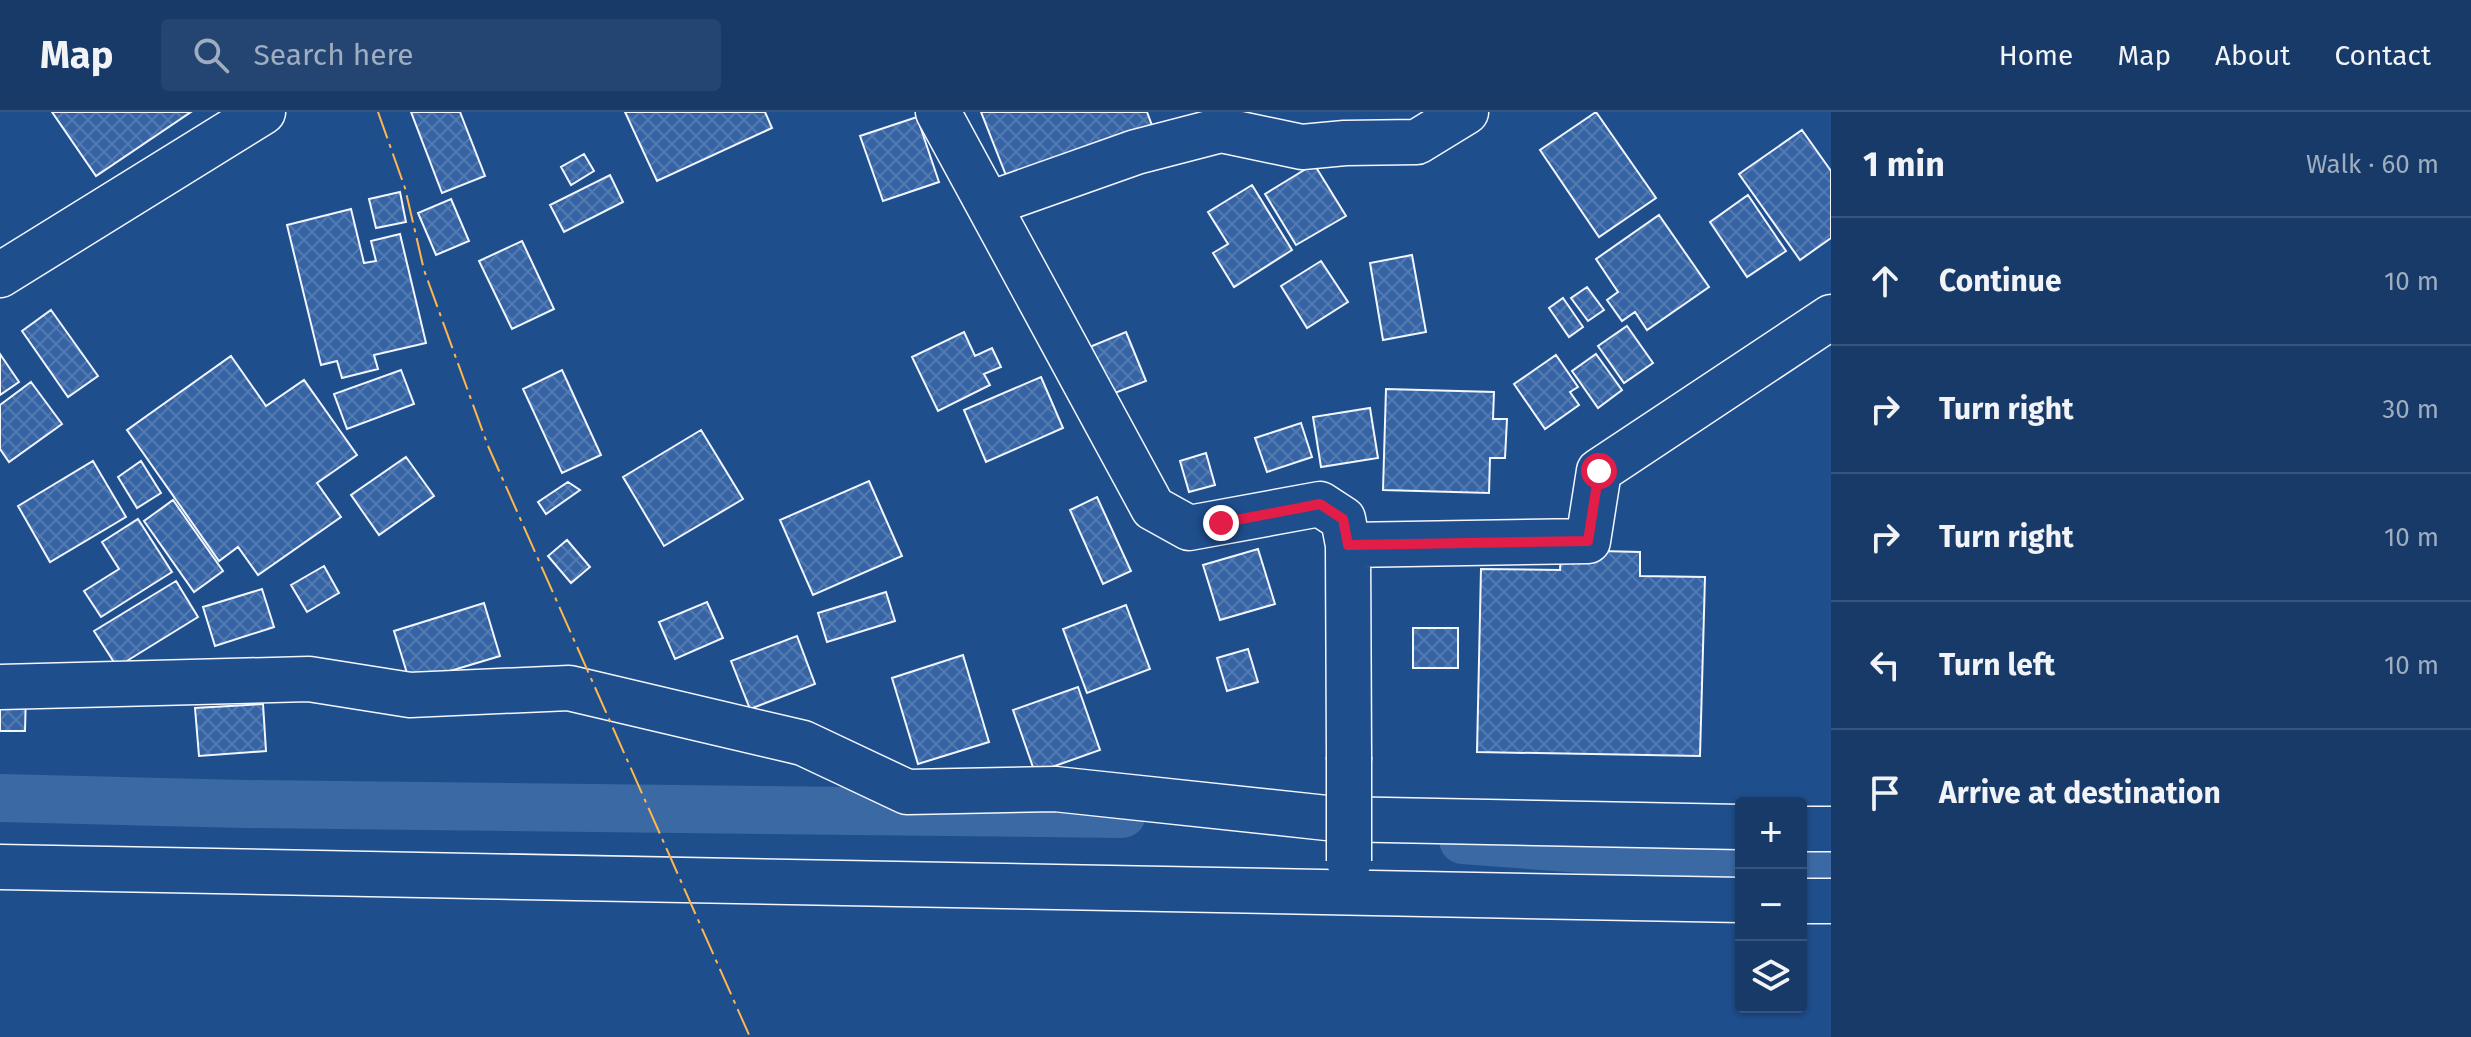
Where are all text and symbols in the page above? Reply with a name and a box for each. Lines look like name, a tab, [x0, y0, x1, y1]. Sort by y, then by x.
search box	[161, 19, 721, 91]
text: Map	[40, 32, 113, 78]
icon: search	[189, 33, 233, 77]
text: Search here	[253, 37, 414, 73]
text: Home	[1999, 39, 2073, 72]
text: Map	[2117, 39, 2171, 72]
text: About	[2215, 39, 2290, 72]
text: Contact	[2334, 39, 2431, 72]
text: 1 min	[1863, 144, 1945, 185]
text: Walk · 60 m	[2306, 149, 2439, 180]
icon: ahead	[1863, 259, 1907, 303]
text: Continue	[1939, 263, 2062, 299]
text: 10 m	[2384, 266, 2439, 297]
icon: right	[1863, 387, 1907, 431]
text: Turn right	[1939, 391, 2074, 427]
text: 30 m	[2382, 394, 2439, 425]
route start	[1581, 453, 1617, 489]
route end	[1203, 505, 1239, 541]
icon: right	[1863, 515, 1907, 559]
text: Turn right	[1939, 519, 2074, 555]
text: 10 m	[2384, 522, 2439, 553]
icon: left	[1863, 643, 1907, 687]
text: Turn left	[1939, 647, 2055, 683]
text: 10 m	[2384, 650, 2439, 681]
icon: arrive	[1863, 771, 1907, 815]
text: Arrive at destination	[1939, 775, 2221, 811]
map controls	[1735, 797, 1807, 1013]
button: +	[1735, 797, 1807, 869]
button: −	[1735, 869, 1807, 941]
button: layers	[1735, 941, 1807, 1013]

